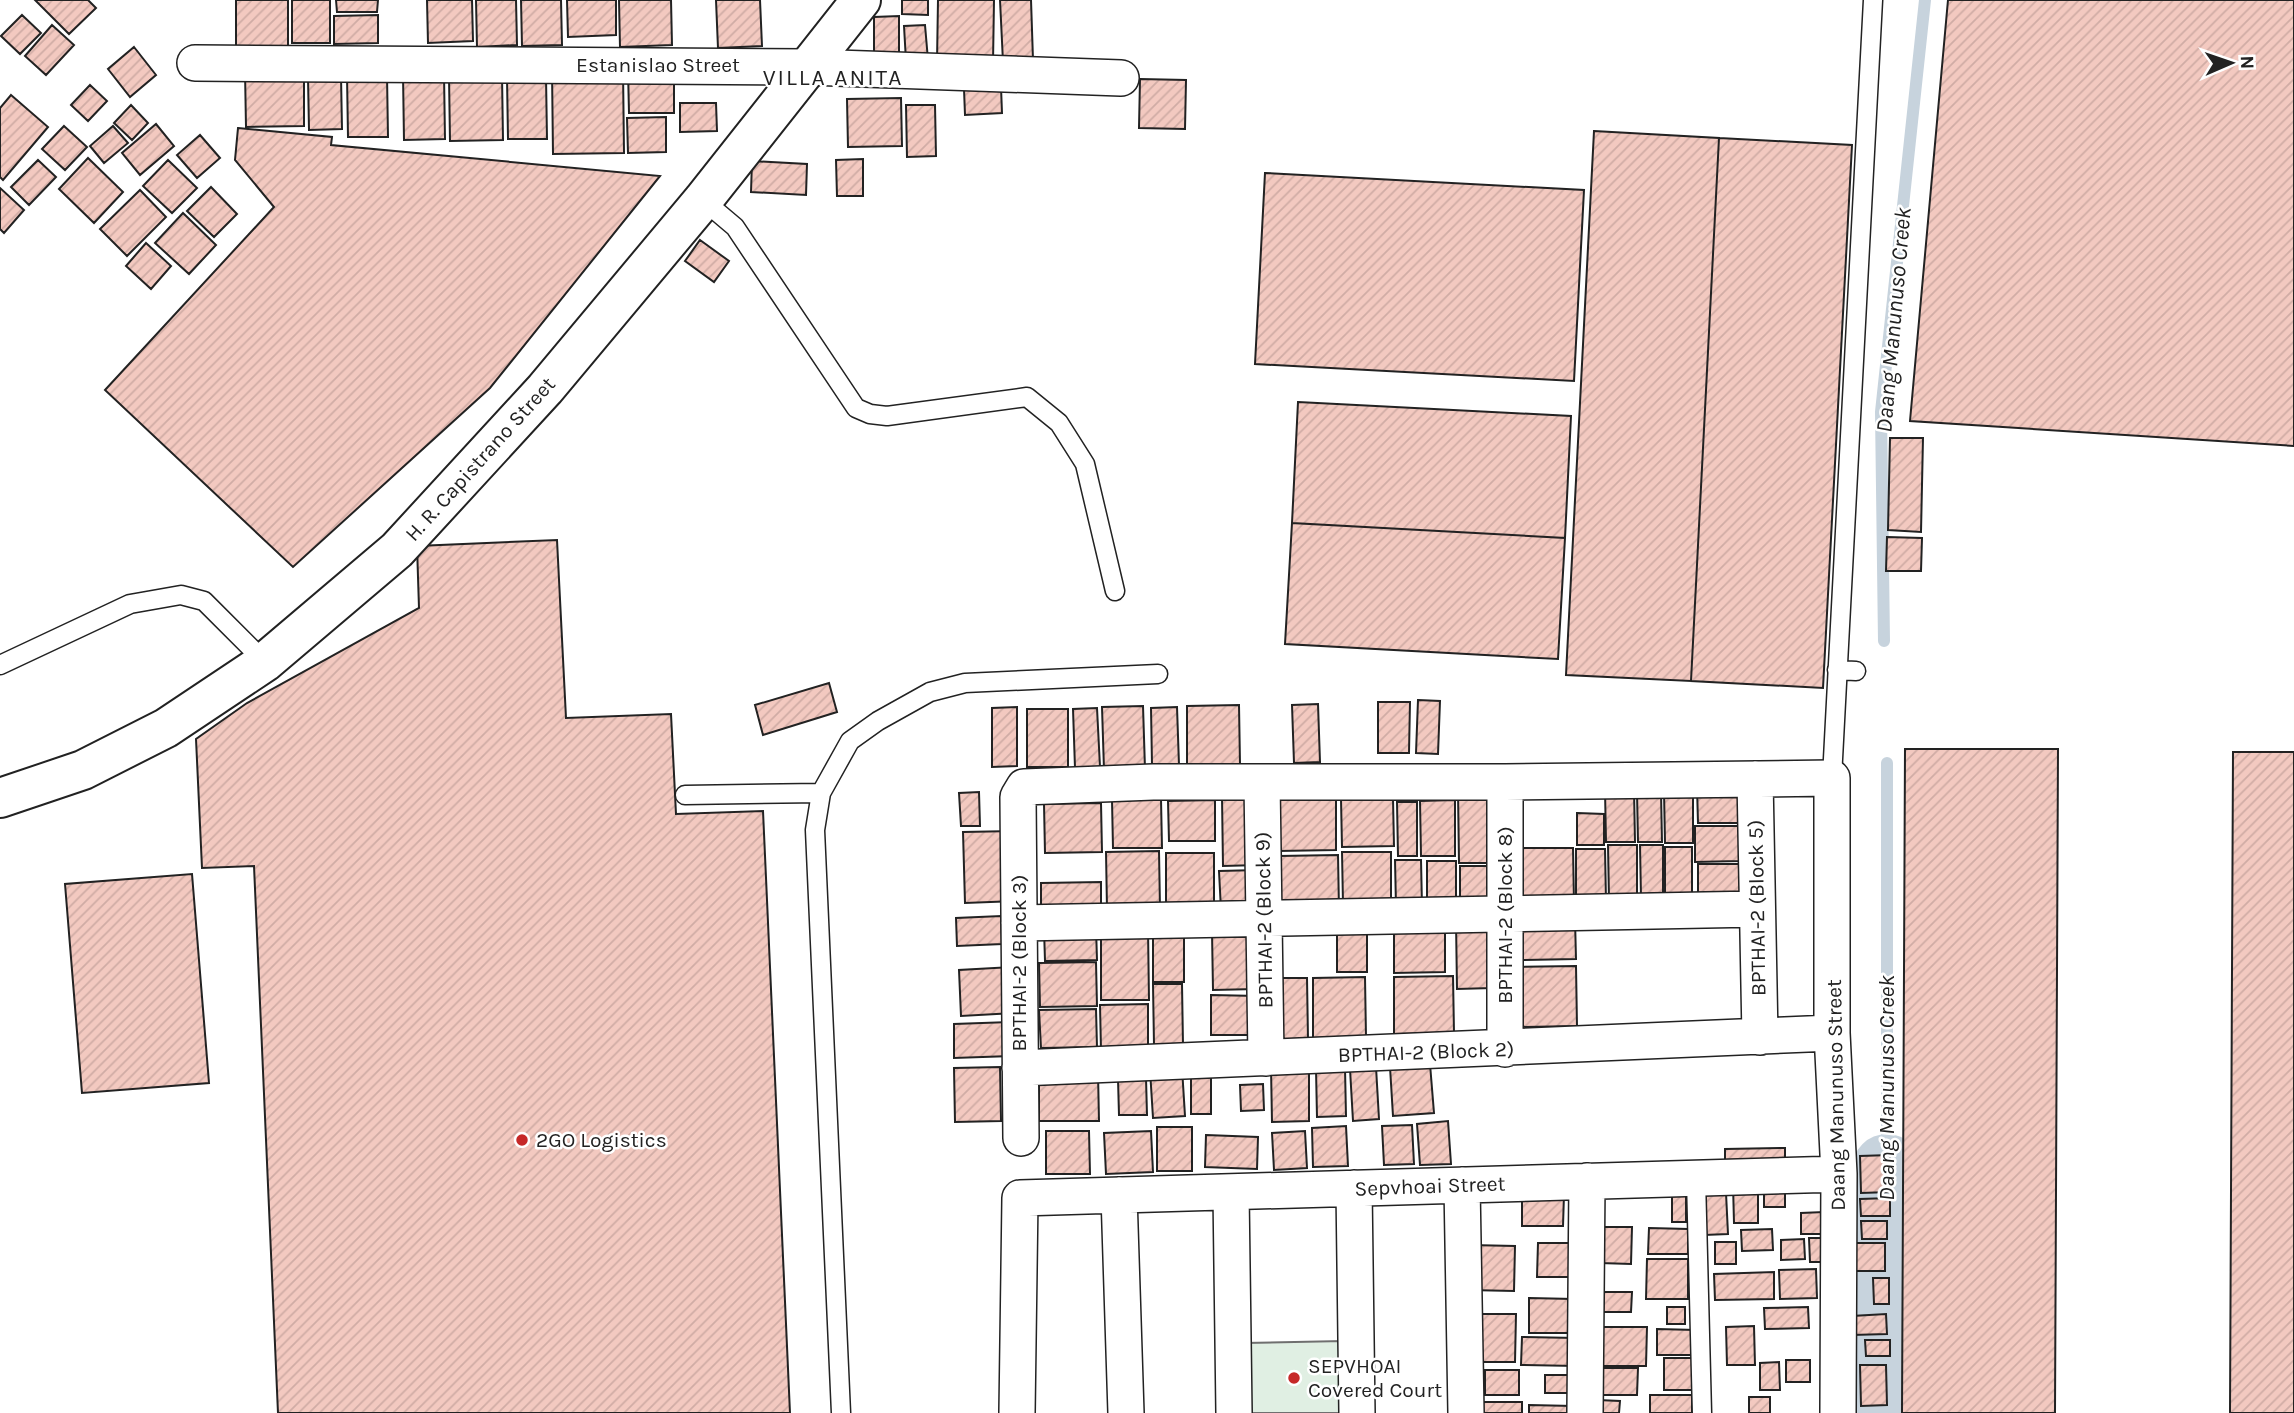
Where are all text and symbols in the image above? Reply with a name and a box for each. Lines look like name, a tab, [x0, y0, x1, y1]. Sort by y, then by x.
north arrow	[2196, 28, 2266, 98]
street label: Estanislao Street	[576, 53, 740, 77]
text: N	[2236, 55, 2258, 70]
district label: VILLA ANITA	[763, 64, 903, 91]
water label: Daang Manunuso Creek	[1870, 206, 1917, 434]
street label: H. R. Capistrano Street	[400, 372, 560, 546]
street label: BPTHAI-2 (Block 5)	[1743, 820, 1771, 996]
street label: BPTHAI-2 (Block 8)	[1493, 826, 1517, 1004]
street label: BPTHAI-2 (Block 9)	[1250, 831, 1278, 1009]
street label: BPTHAI-2 (Block 3)	[1007, 874, 1031, 1052]
water label: Daang Manunuso Creek	[1873, 975, 1900, 1201]
street label: Daang Manunuso Street	[1822, 979, 1850, 1211]
street label: BPTHAI-2 (Block 2)	[1337, 1037, 1515, 1067]
place label: 2GO Logistics	[536, 1128, 667, 1152]
marker: 2GO Logistics	[514, 1132, 530, 1148]
street label: Sepvhoai Street	[1354, 1171, 1506, 1201]
place label: SEPVHOAI Covered Court	[1308, 1354, 1442, 1402]
marker: SEPVHOAI Covered Court	[1286, 1370, 1302, 1386]

